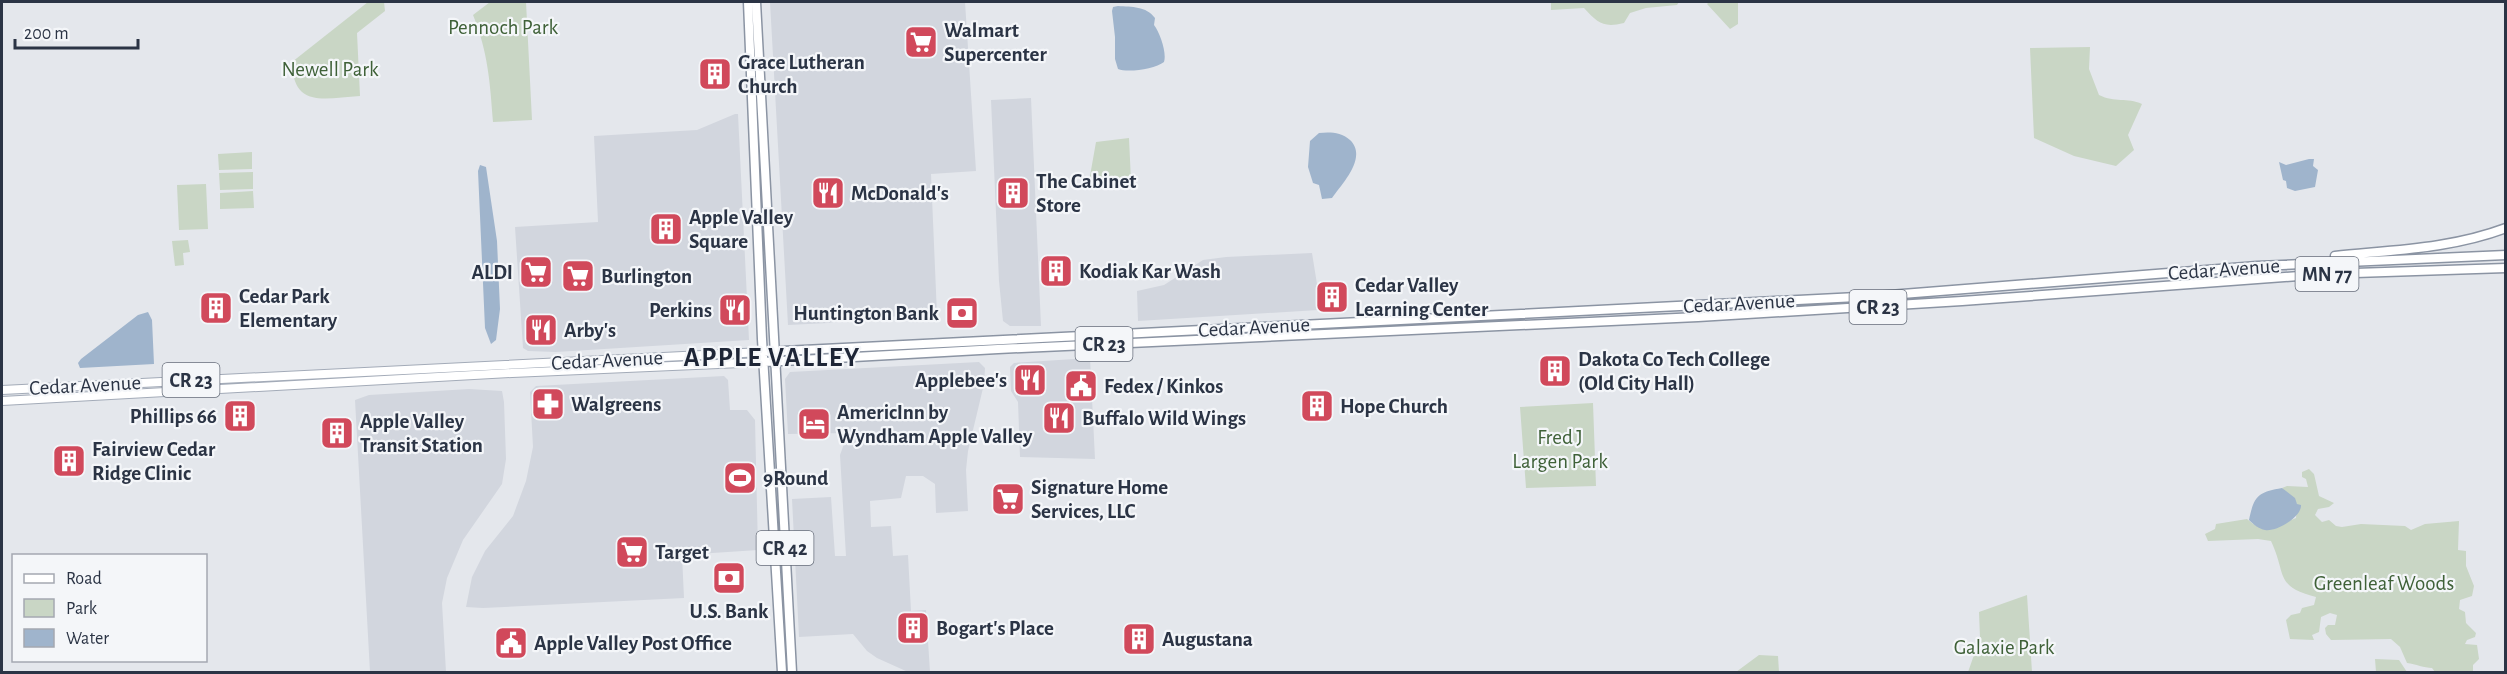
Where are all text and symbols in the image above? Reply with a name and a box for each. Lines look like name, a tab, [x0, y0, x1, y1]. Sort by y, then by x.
scale bar	[15, 12, 138, 50]
park label: Pennoch Park	[448, 17, 559, 38]
place label: Walmart Supercenter	[944, 20, 1047, 65]
supermarket icon: Walmart Supercenter	[903, 24, 939, 60]
text: 200 m	[24, 25, 69, 43]
place label: Grace Lutheran Church	[738, 52, 865, 97]
building icon: Grace Lutheran Church	[697, 56, 733, 92]
park label: Newell Park	[281, 59, 379, 80]
place label: The Cabinet Store	[1036, 171, 1136, 216]
restaurant icon: McDonald's	[810, 175, 846, 211]
building icon: The Cabinet Store	[995, 175, 1031, 211]
place label: McDonald's	[851, 183, 949, 204]
place label: Apple Valley Square	[689, 207, 794, 252]
building icon: Apple Valley Square	[648, 211, 684, 247]
building icon: Kodiak Kar Wash	[1038, 253, 1074, 289]
supermarket icon: ALDI	[518, 254, 554, 290]
street label: Cedar Avenue	[2167, 255, 2281, 284]
road number: MN 77	[2296, 257, 2358, 291]
supermarket icon: Burlington	[560, 258, 596, 294]
place label: Kodiak Kar Wash	[1079, 261, 1221, 282]
place label: ALDI	[471, 262, 513, 283]
place label: Burlington	[601, 266, 692, 287]
place label: Cedar Valley Learning Center	[1355, 275, 1489, 320]
building icon: Cedar Valley Learning Center	[1314, 279, 1350, 315]
place label: Cedar Park Elementary	[239, 286, 338, 331]
building icon: Cedar Park Elementary	[198, 290, 234, 326]
street label: Cedar Avenue	[1683, 290, 1796, 317]
road number: CR 23	[1850, 290, 1906, 324]
restaurant icon: Perkins	[717, 292, 753, 328]
bank icon: Huntington Bank	[944, 295, 980, 331]
place label: Perkins	[649, 300, 712, 321]
place label: Huntington Bank	[793, 303, 940, 324]
restaurant icon: Arby's	[523, 312, 559, 348]
street label: Cedar Avenue	[1198, 314, 1311, 341]
place label: Arby's	[564, 320, 616, 341]
road number: CR 23	[1076, 327, 1132, 361]
district label: APPLE VALLEY	[684, 344, 860, 371]
street label: Cedar Avenue	[551, 347, 664, 374]
place label: Dakota Co Tech College (Old City Hall)	[1578, 349, 1770, 394]
building icon: Dakota Co Tech College (Old City Hall)	[1537, 353, 1573, 389]
restaurant icon: Applebee's	[1012, 362, 1048, 398]
road number: CR 23	[162, 363, 219, 397]
public building icon: Fedex / Kinkos	[1063, 368, 1099, 404]
place label: Applebee's	[915, 370, 1007, 391]
street label: Cedar Avenue	[29, 372, 142, 399]
place label: Fedex / Kinkos	[1104, 376, 1223, 397]
pharmacy icon: Walgreens	[530, 386, 566, 422]
building icon: Hope Church	[1299, 388, 1335, 424]
place label: Walgreens	[571, 394, 661, 415]
place label: Hope Church	[1340, 396, 1448, 417]
building icon: Phillips 66	[222, 398, 258, 434]
restaurant icon: Buffalo Wild Wings	[1041, 400, 1077, 436]
place label: AmericInn by Wyndham Apple Valley	[837, 402, 1033, 447]
place label: Phillips 66	[130, 406, 217, 427]
hotel icon: AmericInn by Wyndham Apple Valley	[796, 406, 832, 442]
place label: Buffalo Wild Wings	[1082, 408, 1246, 429]
place label: Apple Valley Transit Station	[360, 411, 483, 456]
building icon: Apple Valley Transit Station	[319, 415, 355, 451]
park label: Fred J Largen Park	[1512, 427, 1608, 472]
place label: Fairview Cedar Ridge Clinic	[92, 439, 216, 484]
building icon: Fairview Cedar Ridge Clinic	[51, 443, 87, 479]
sports icon: 9Round	[722, 460, 758, 496]
place label: 9Round	[763, 468, 828, 489]
place label: Signature Home Services, LLC	[1031, 477, 1168, 522]
supermarket icon: Signature Home Services, LLC	[990, 481, 1026, 517]
road number: CR 42	[756, 531, 814, 565]
supermarket icon: Target	[614, 534, 650, 570]
place label: Target	[655, 542, 709, 563]
legend	[12, 554, 207, 662]
bank icon: U.S. Bank	[711, 560, 747, 596]
text: Road	[66, 570, 102, 588]
park label: Greenleaf Woods	[2314, 573, 2454, 594]
text: Park	[66, 600, 98, 618]
place label: U.S. Bank	[690, 601, 769, 622]
building icon: Bogart's Place	[895, 610, 931, 646]
place label: Bogart's Place	[936, 618, 1054, 639]
building icon: Augustana	[1121, 621, 1157, 657]
public building icon: Apple Valley Post Office	[493, 625, 529, 661]
place label: Augustana	[1162, 629, 1253, 650]
text: Water	[66, 630, 109, 648]
place label: Apple Valley Post Office	[534, 633, 732, 654]
park label: Galaxie Park	[1954, 637, 2055, 658]

